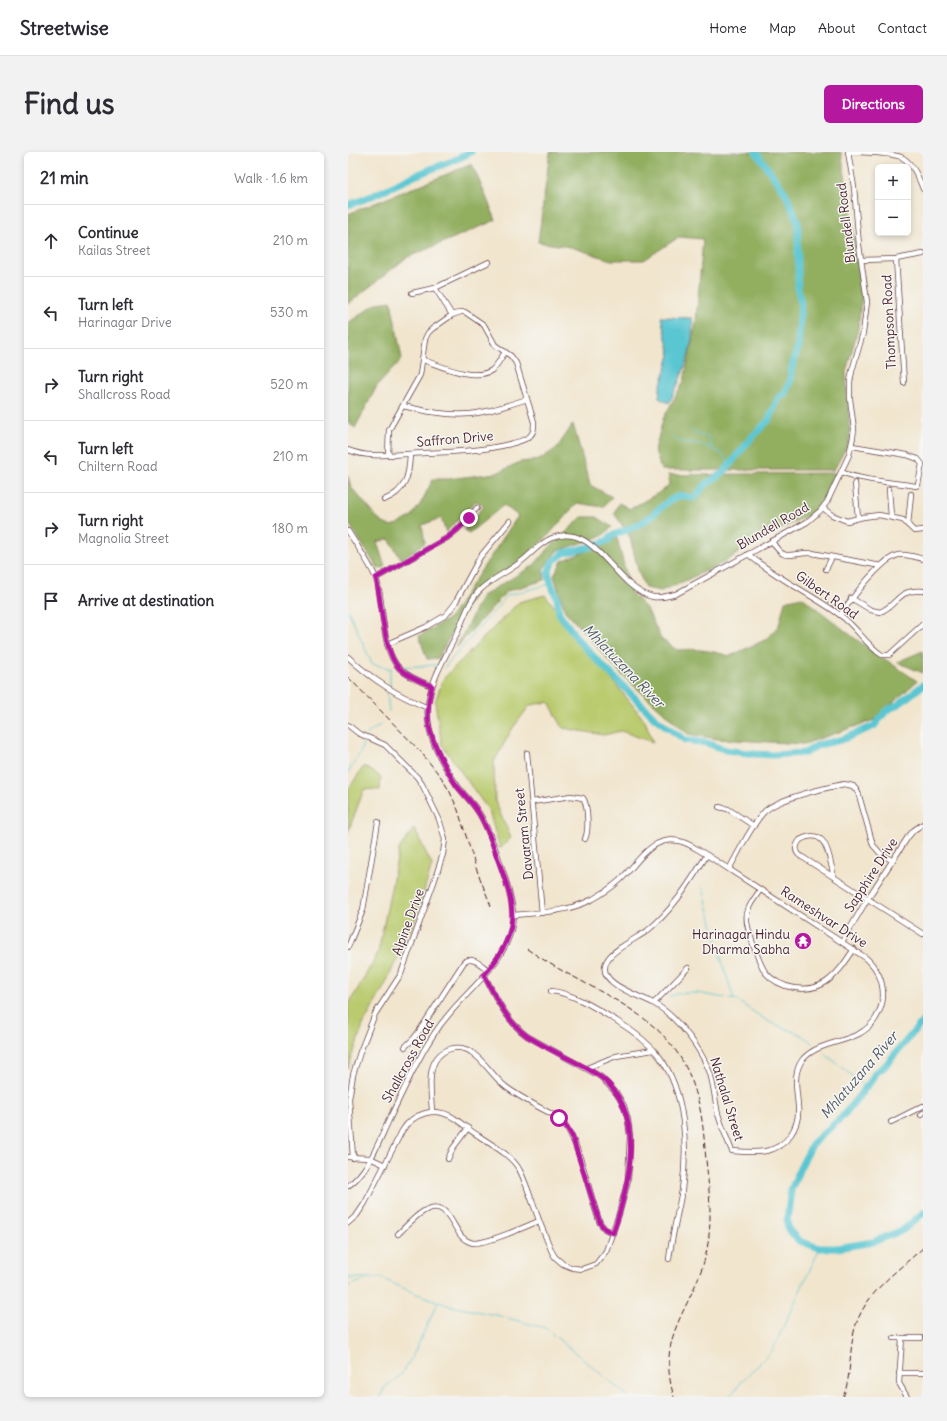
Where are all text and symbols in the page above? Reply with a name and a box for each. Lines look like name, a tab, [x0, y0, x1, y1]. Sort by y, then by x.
text: Streetwise	[20, 16, 109, 40]
text: Home	[709, 19, 747, 37]
text: Map	[769, 19, 796, 37]
text: About	[818, 19, 856, 37]
text: Contact	[878, 19, 927, 37]
button: Directions	[824, 85, 923, 123]
text: Find us	[24, 86, 115, 122]
map controls	[875, 164, 911, 236]
button: +	[875, 164, 911, 200]
text: 21 min	[40, 167, 89, 189]
text: Walk · 1.6 km	[234, 170, 308, 187]
street label: Blundell Road	[833, 182, 859, 264]
button: −	[875, 200, 911, 236]
text: Continue	[78, 223, 139, 242]
icon: ahead	[40, 230, 62, 252]
text: 210 m	[273, 232, 308, 249]
text: Kailas Street	[78, 242, 150, 259]
street label: Thompson Road	[878, 274, 900, 370]
text: Turn left	[78, 295, 133, 314]
icon: left	[40, 302, 62, 324]
text: 530 m	[270, 304, 308, 321]
text: Harinagar Drive	[78, 314, 172, 331]
text: Turn right	[78, 367, 143, 386]
icon: right	[40, 374, 62, 396]
text: 520 m	[270, 376, 308, 393]
text: Shallcross Road	[78, 386, 171, 403]
street label: Saffron Drive	[416, 427, 494, 451]
text: Turn left	[78, 439, 133, 458]
icon: left	[40, 446, 62, 468]
text: 210 m	[273, 448, 308, 465]
text: Chiltern Road	[78, 458, 158, 475]
street label: Blundell Road	[734, 498, 812, 553]
route end	[460, 509, 478, 527]
text: Turn right	[78, 511, 143, 530]
icon: right	[40, 518, 62, 540]
text: 180 m	[272, 520, 308, 537]
text: Magnolia Street	[78, 530, 169, 547]
street label: Gilbert Road	[792, 567, 862, 623]
icon: arrive	[40, 590, 62, 612]
text: Arrive at destination	[78, 591, 214, 610]
water label: Mhlatuzana River	[579, 620, 670, 713]
street label: Davaram Street	[511, 787, 537, 881]
street label: Sapphire Drive	[841, 834, 901, 916]
street label: Rameshvar Drive	[777, 883, 871, 951]
street label: Alpine Drive	[388, 886, 428, 958]
place label: Harinagar Hindu Dharma Sabha	[692, 926, 790, 958]
temple icon: Harinagar Hindu Dharma Sabha	[793, 931, 813, 951]
street label: Shallcross Road	[378, 1016, 438, 1106]
water label: Mhlatuzana River	[816, 1026, 903, 1122]
street label: Nathalal Street	[706, 1055, 748, 1144]
route start	[550, 1109, 568, 1127]

